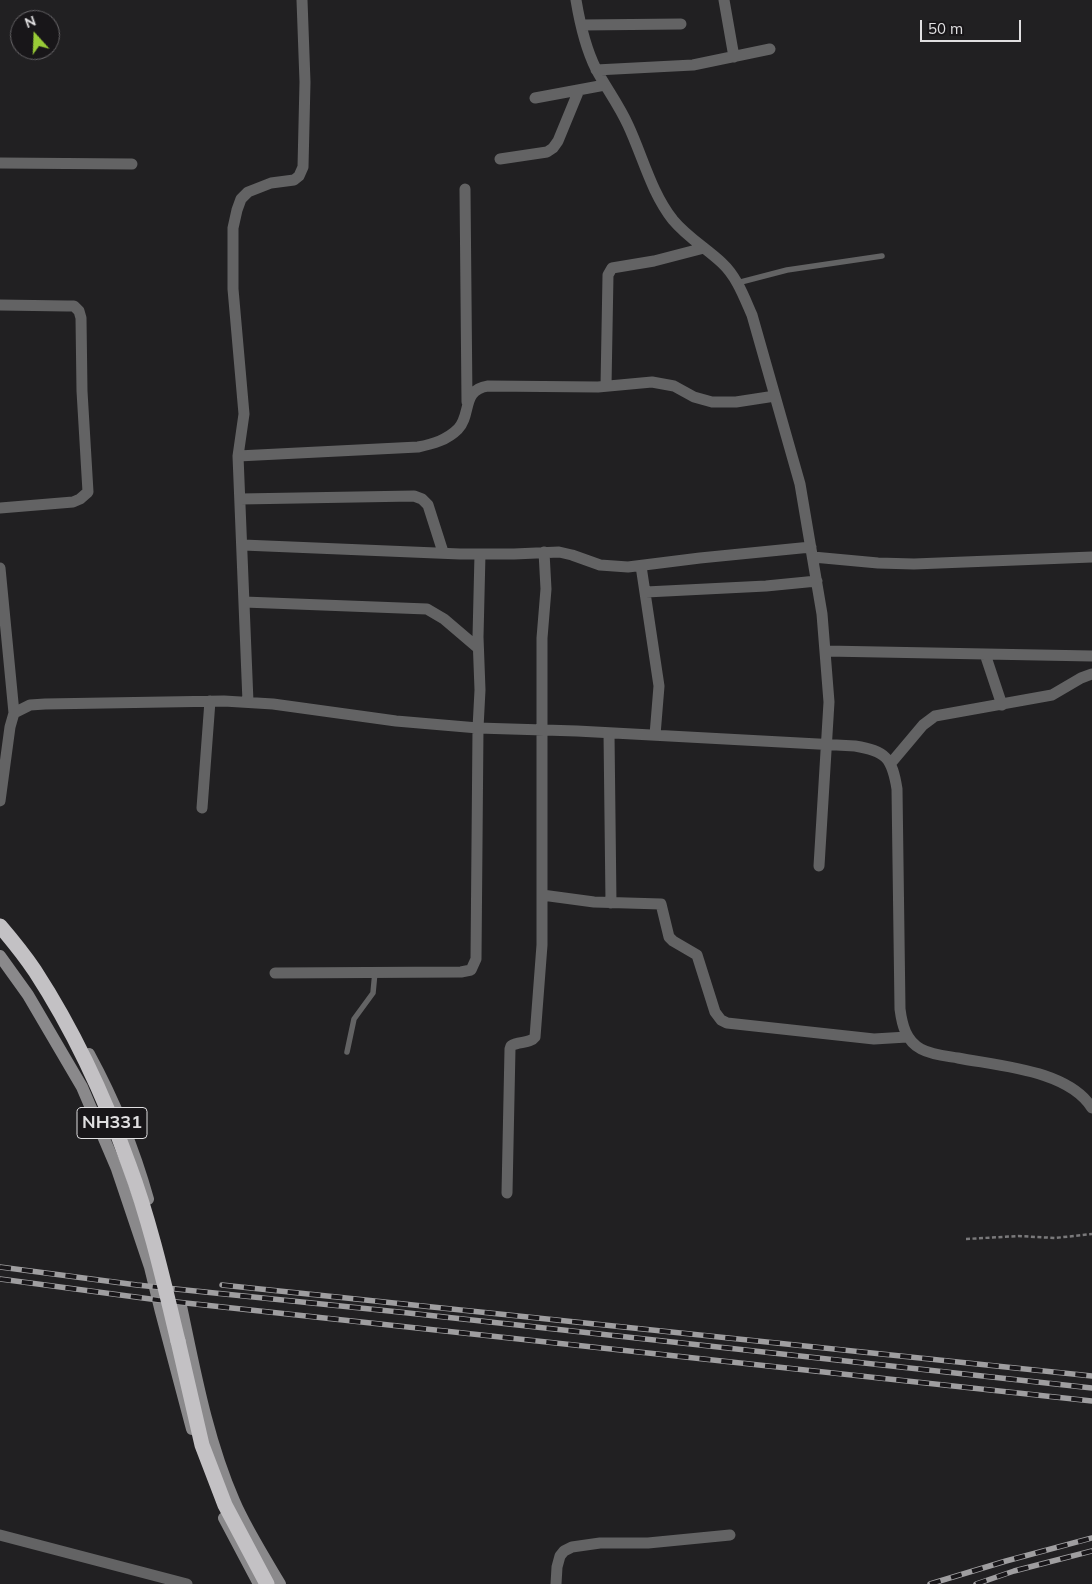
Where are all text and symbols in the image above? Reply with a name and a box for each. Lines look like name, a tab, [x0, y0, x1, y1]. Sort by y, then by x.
north arrow	[10, 10, 60, 60]
scale bar	[922, 10, 1023, 42]
text: N	[22, 12, 38, 32]
text: 50 m	[928, 19, 963, 38]
road number: NH331	[77, 1108, 147, 1138]

